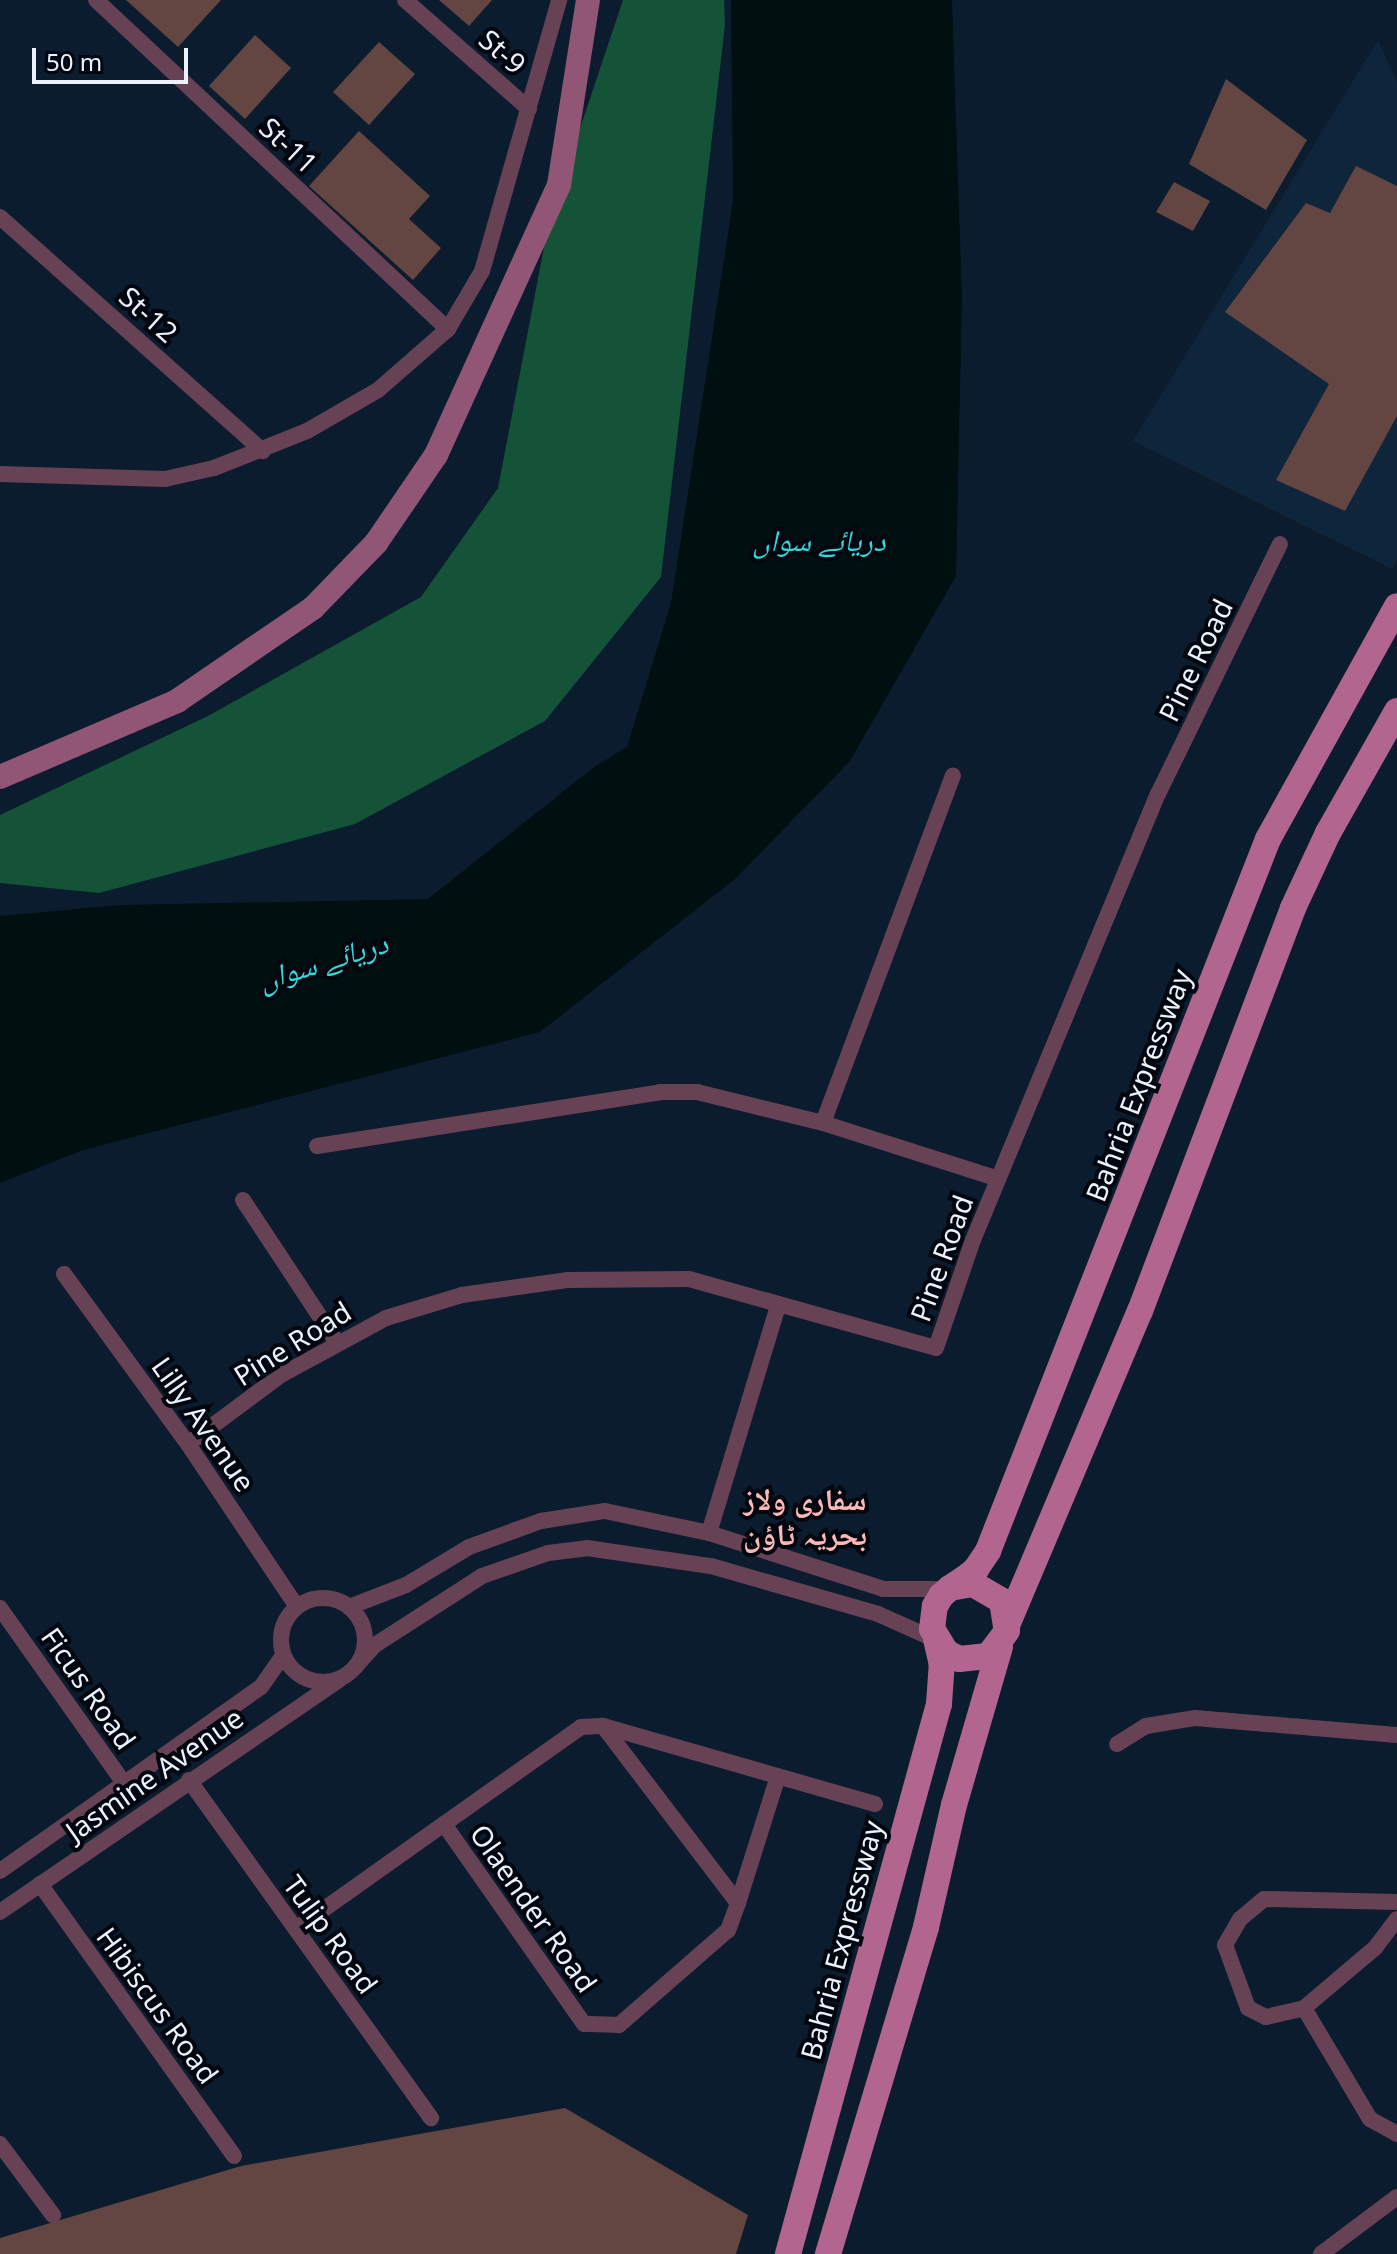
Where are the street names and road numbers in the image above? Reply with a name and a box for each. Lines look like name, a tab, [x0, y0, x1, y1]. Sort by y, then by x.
street label: St-9	[473, 22, 533, 80]
street label: St-11	[253, 110, 325, 180]
street label: St-12	[113, 279, 185, 349]
street label: Pine Road	[1151, 593, 1239, 727]
street label: Bahria Expressway	[1078, 964, 1198, 1206]
street label: Pine Road	[903, 1190, 979, 1326]
street label: Pine Road	[227, 1294, 357, 1392]
street label: Lilly Avenue	[145, 1350, 263, 1498]
street label: Ficus Road	[35, 1621, 143, 1755]
street label: Jasmine Avenue	[59, 1700, 249, 1848]
street label: Bahria Expressway	[793, 1817, 889, 2063]
street label: Olaender Road	[464, 1818, 604, 1998]
street label: Tulip Road	[277, 1868, 385, 2000]
street label: Hibiscus Road	[90, 1920, 226, 2090]

